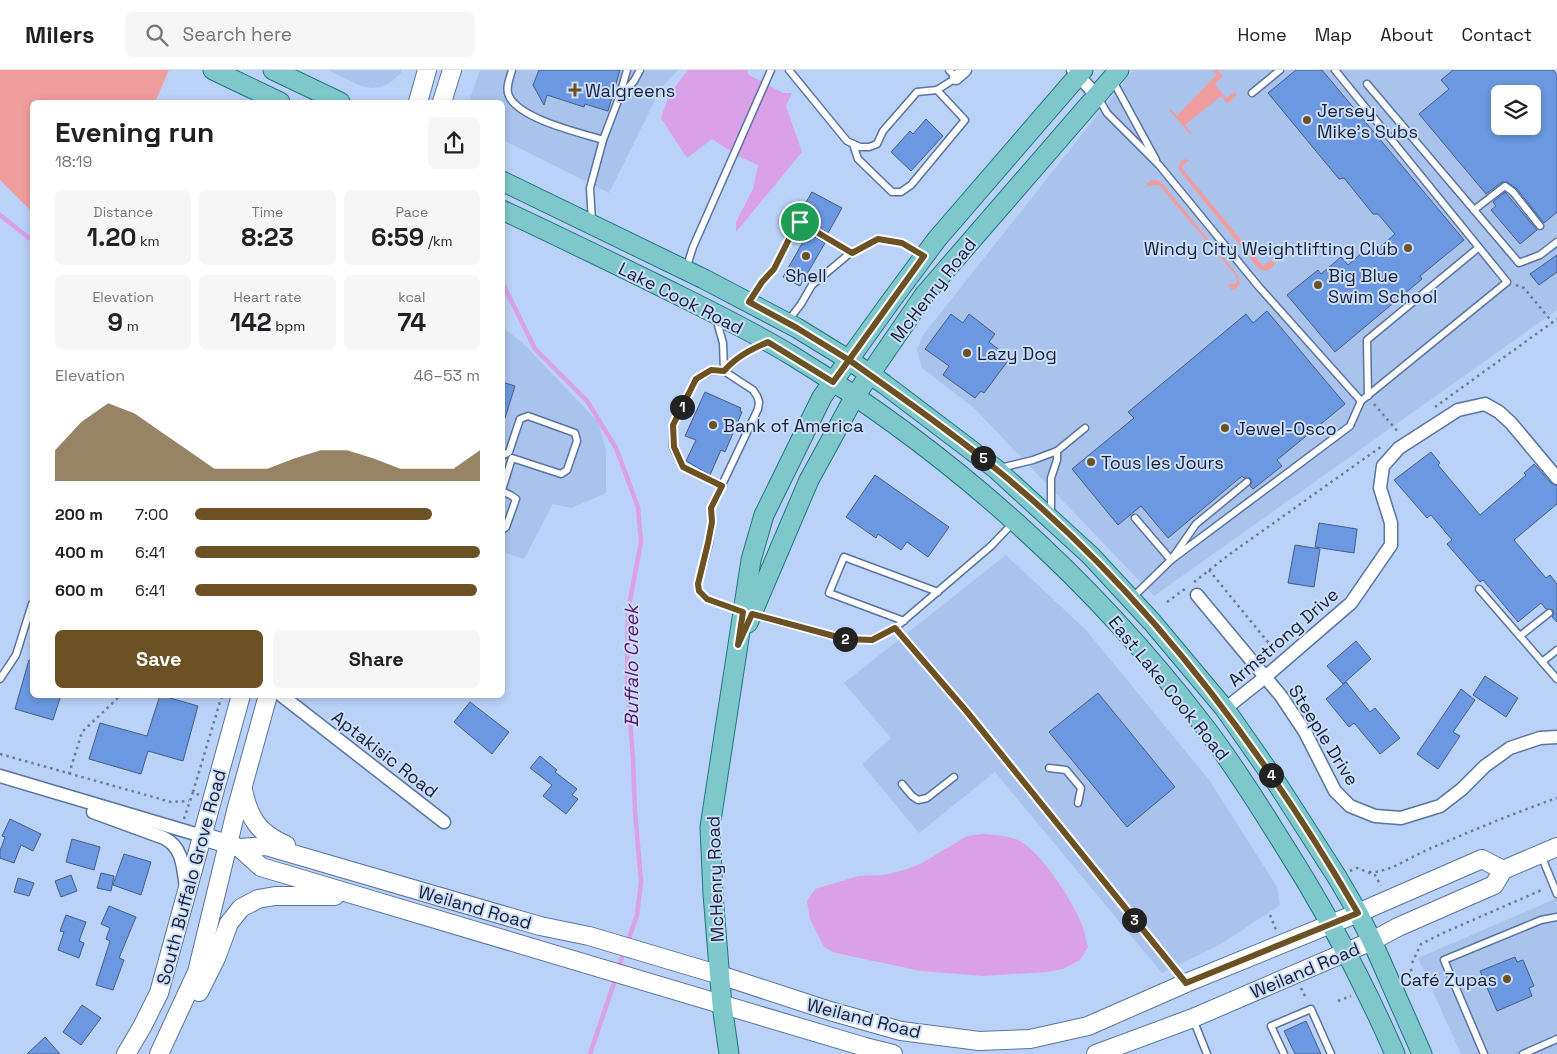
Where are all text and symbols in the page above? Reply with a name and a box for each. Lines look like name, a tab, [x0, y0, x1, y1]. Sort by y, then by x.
search box	[125, 12, 475, 57]
text: Milers	[25, 19, 95, 50]
icon: search	[143, 21, 171, 49]
text: Search here	[183, 22, 292, 47]
text: Home	[1238, 23, 1287, 46]
text: Map	[1315, 23, 1352, 46]
text: About	[1380, 23, 1434, 46]
text: Contact	[1462, 23, 1532, 46]
place label: Walgreens	[585, 79, 675, 102]
marker: Walgreens	[569, 84, 581, 96]
map controls	[1491, 85, 1541, 135]
button: layers	[1491, 85, 1541, 135]
place label: Jersey Mike's Subs	[1317, 99, 1418, 143]
text: Evening run	[55, 114, 214, 150]
marker: Jersey Mike's Subs	[1301, 114, 1313, 126]
button: share	[428, 117, 480, 169]
text: 18:19	[55, 151, 92, 172]
pin	[779, 201, 821, 243]
text: Distance	[93, 203, 153, 221]
text: Time	[252, 203, 283, 221]
text: Pace	[395, 203, 428, 221]
icon: arrive	[786, 208, 814, 236]
text: 1.20	[87, 221, 136, 253]
text: 8:23	[241, 221, 294, 253]
text: 6:59	[371, 221, 424, 253]
text: km	[136, 232, 160, 250]
text: /km	[424, 232, 453, 250]
street label: McHenry Road	[885, 233, 981, 347]
place label: Windy City Weightlifting Club	[1144, 237, 1398, 260]
marker: Windy City Weightlifting Club	[1402, 242, 1414, 254]
marker: Shell	[800, 250, 812, 262]
street label: Lake Cook Road	[615, 257, 747, 339]
place label: Shell	[785, 264, 827, 287]
place label: Big Blue Swim School	[1328, 264, 1437, 308]
marker: Big Blue Swim School	[1312, 279, 1324, 291]
text: Elevation	[92, 288, 154, 306]
text: Heart rate	[234, 288, 301, 306]
text: kcal	[398, 288, 425, 306]
text: 9	[108, 306, 123, 338]
text: 142	[230, 306, 272, 338]
text: 74	[398, 306, 426, 338]
text: m	[123, 317, 139, 335]
text: bpm	[272, 317, 305, 335]
place label: Lazy Dog	[977, 342, 1057, 365]
marker: Lazy Dog	[961, 347, 973, 359]
text: Elevation	[55, 365, 125, 386]
text: 46–53 m	[413, 365, 480, 386]
pin: 1	[670, 394, 694, 420]
text: 1	[679, 398, 686, 416]
place label: Bank of America	[723, 414, 864, 437]
place label: Jewel-Osco	[1235, 417, 1337, 440]
marker: Bank of America	[707, 419, 719, 431]
marker: Jewel-Osco	[1219, 422, 1231, 434]
pin: 5	[970, 446, 996, 470]
text: 5	[979, 449, 988, 467]
place label: Tous les Jours	[1101, 451, 1224, 474]
marker: Tous les Jours	[1085, 456, 1097, 468]
text: 200 m	[55, 504, 103, 525]
text: 7:00	[135, 504, 169, 525]
text: 400 m	[55, 542, 104, 563]
text: 6:41	[135, 542, 165, 563]
text: 600 m	[55, 580, 103, 601]
text: 6:41	[135, 580, 165, 601]
street label: Armstrong Drive	[1223, 583, 1343, 691]
water label: Buffalo Creek	[619, 602, 644, 727]
street label: East Lake Cook Road	[1104, 611, 1234, 765]
pin: 2	[832, 626, 858, 652]
button: Save	[55, 630, 263, 688]
button: Share	[273, 630, 480, 688]
text: 2	[841, 630, 850, 648]
street label: Steeple Drive	[1284, 680, 1364, 790]
street label: Aptakisic Road	[327, 705, 443, 803]
pin: 4	[1258, 762, 1284, 788]
text: 4	[1267, 766, 1276, 784]
street label: South Buffalo Grove Road	[151, 767, 231, 987]
street label: McHenry Road	[701, 815, 729, 943]
street label: Weiland Road	[416, 880, 534, 934]
pin: 3	[1122, 908, 1146, 932]
text: 3	[1130, 911, 1139, 929]
street label: Weiland Road	[1247, 937, 1363, 1003]
place label: Café Zupas	[1400, 968, 1497, 991]
marker: Café Zupas	[1501, 973, 1513, 985]
street label: Weiland Road	[805, 993, 923, 1043]

